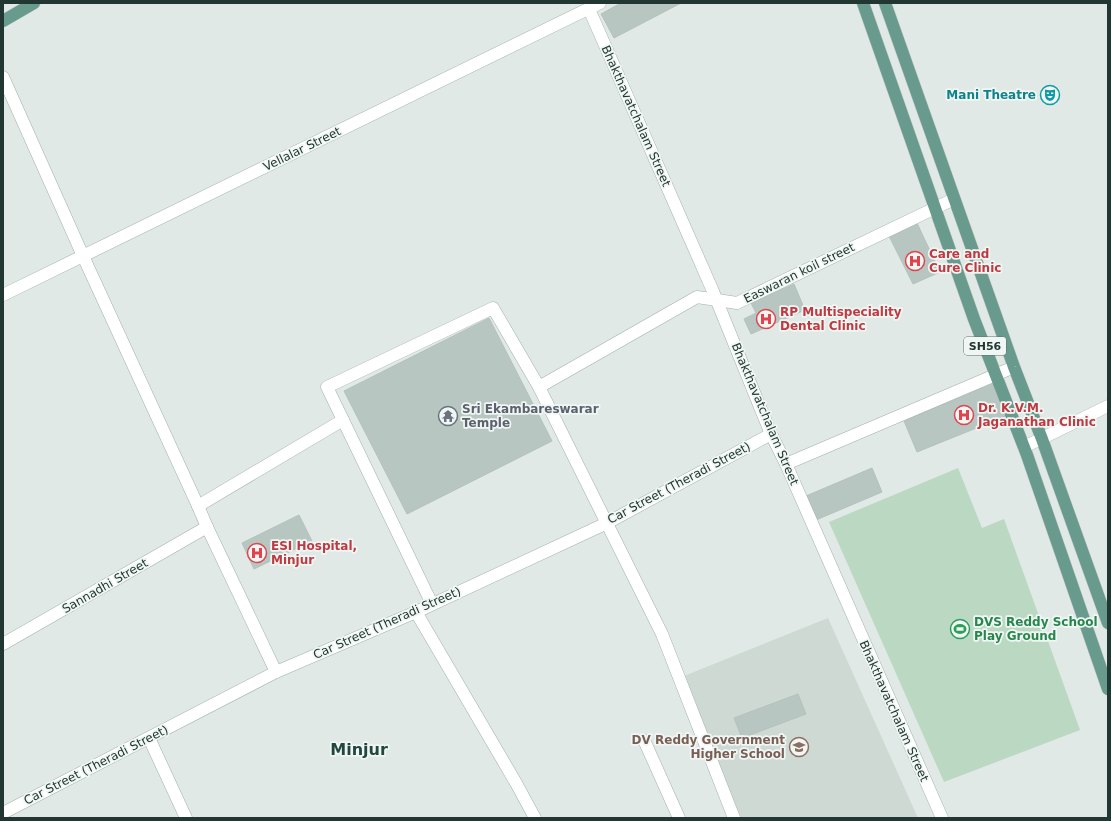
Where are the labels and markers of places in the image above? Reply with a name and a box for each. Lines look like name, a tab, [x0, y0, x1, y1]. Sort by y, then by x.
theatre icon: Mani Theatre	[1039, 84, 1061, 106]
place label: Mani Theatre	[946, 88, 1036, 102]
place label: Care and Cure Clinic	[929, 247, 1001, 275]
hospital icon: Care and Cure Clinic	[904, 250, 926, 272]
place label: RP Multispeciality Dental Clinic	[780, 305, 902, 333]
hospital icon: RP Multispeciality Dental Clinic	[755, 308, 777, 330]
place label: Dr. K.V.M. Jaganathan Clinic	[977, 401, 1096, 429]
place label: Sri Ekambareswarar Temple	[462, 402, 599, 430]
hospital icon: Dr. K.V.M. Jaganathan Clinic	[953, 404, 975, 426]
temple icon: Sri Ekambareswarar Temple	[437, 405, 459, 427]
place label: ESI Hospital, Minjur	[271, 539, 357, 567]
hospital icon: ESI Hospital, Minjur	[246, 542, 268, 564]
place label: DVS Reddy School Play Ground	[974, 615, 1098, 643]
sports icon: DVS Reddy School Play Ground	[949, 618, 971, 640]
place label: DV Reddy Government Higher School	[632, 733, 785, 761]
school or university icon: DV Reddy Government Higher School	[788, 736, 810, 758]

